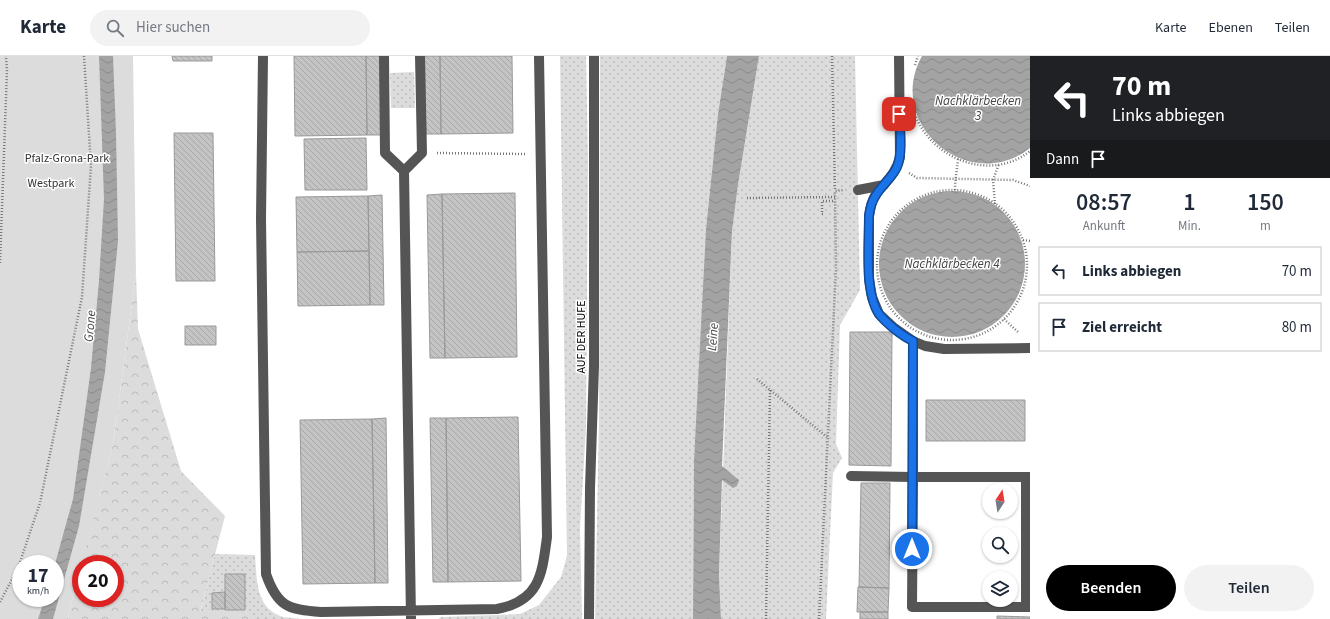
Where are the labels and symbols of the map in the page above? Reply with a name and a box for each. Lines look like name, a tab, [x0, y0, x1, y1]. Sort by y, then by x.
water label: Nachklärbecken 3	[935, 92, 1021, 125]
pin	[882, 97, 916, 131]
park label: Pfalz-Grona-Park	[25, 150, 109, 167]
park label: Westpark	[28, 175, 74, 192]
water label: Nachklärbecken 4	[904, 255, 1000, 273]
street label: AUF DER HUFE	[573, 300, 590, 374]
water label: Grone	[80, 309, 100, 343]
water label: Leine	[703, 322, 723, 352]
north arrow	[982, 483, 1018, 519]
position arrow	[891, 528, 933, 570]
speed limit sign: 20	[72, 555, 124, 607]

